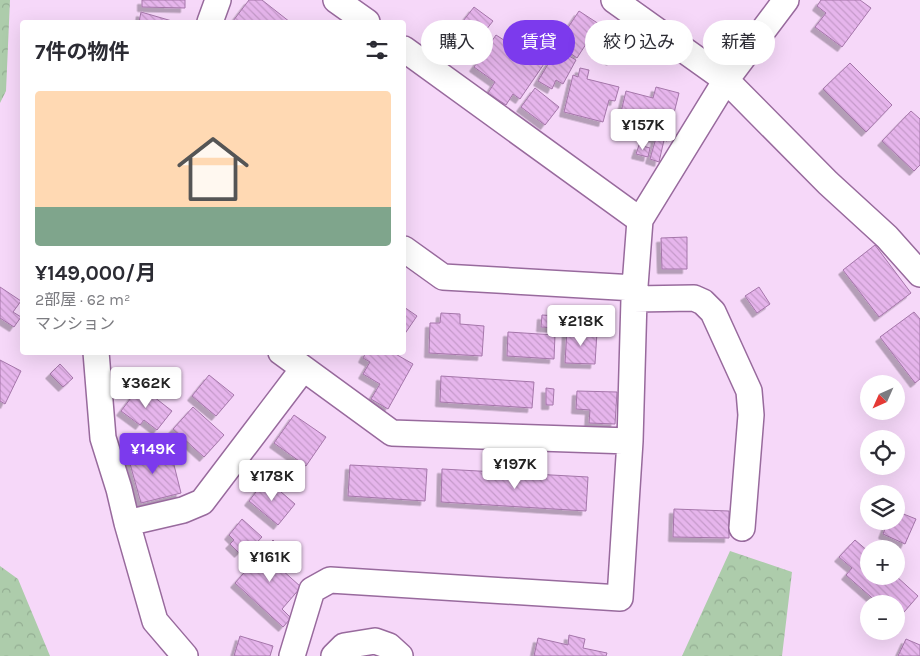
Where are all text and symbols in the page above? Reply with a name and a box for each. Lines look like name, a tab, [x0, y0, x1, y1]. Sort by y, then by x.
chip: 購入	[421, 20, 493, 65]
chip: 賃貸	[503, 20, 575, 65]
chip: 絞り込み	[585, 20, 693, 65]
chip: 新着	[703, 20, 775, 65]
icon: filters	[363, 36, 391, 64]
text: 7件の物件	[35, 40, 129, 64]
pin: ¥157K	[608, 108, 678, 151]
text: ¥157K	[622, 115, 664, 134]
icon: home	[168, 124, 258, 214]
text: ¥149,000/月	[35, 261, 156, 285]
text: 2部屋 · 62 m²	[35, 290, 130, 309]
pin: ¥218K	[546, 304, 616, 347]
text: ¥218K	[558, 311, 604, 330]
text: マンション	[35, 314, 115, 333]
pin: ¥362K	[111, 366, 181, 409]
text: ¥362K	[121, 373, 171, 392]
north arrow	[860, 375, 905, 420]
map controls	[860, 375, 905, 640]
button: locate	[860, 430, 905, 475]
pin: ¥149K	[118, 432, 188, 475]
text: ¥149K	[131, 439, 175, 458]
pin: ¥197K	[480, 448, 550, 490]
text: ¥197K	[493, 454, 537, 473]
pin: ¥178K	[237, 460, 307, 502]
text: ¥178K	[250, 466, 294, 485]
button: layers	[860, 485, 905, 530]
pin: ¥161K	[235, 540, 305, 583]
button: +	[860, 540, 905, 585]
text: ¥161K	[250, 547, 290, 566]
button: −	[860, 595, 905, 640]

